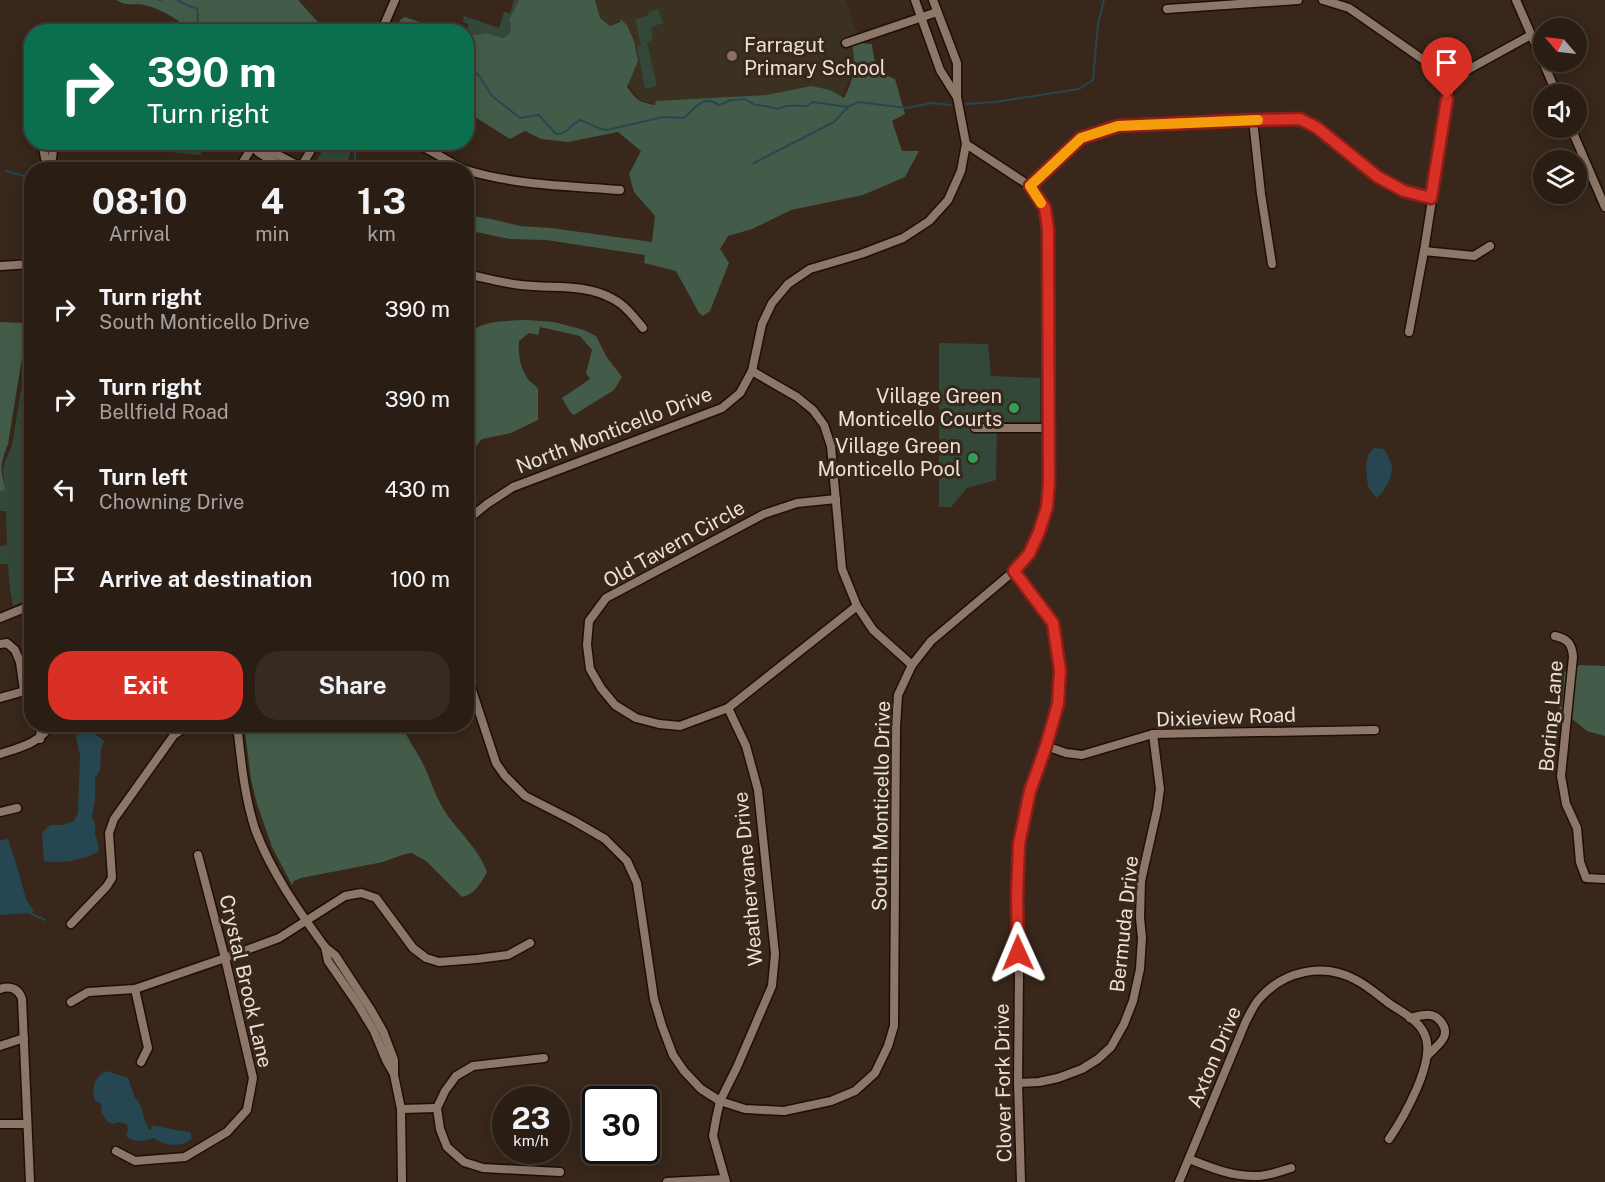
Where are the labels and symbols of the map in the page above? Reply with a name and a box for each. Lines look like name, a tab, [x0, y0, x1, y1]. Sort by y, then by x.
north arrow	[1533, 18, 1587, 72]
place label: Farragut Primary School	[744, 33, 886, 80]
pin	[1421, 37, 1472, 99]
marker: Farragut Primary School	[725, 49, 739, 63]
street label: North Monticello Drive	[513, 382, 715, 478]
place label: Village Green Monticello Courts	[838, 384, 1002, 431]
marker: Village Green Monticello Courts	[1007, 401, 1021, 415]
place label: Village Green Monticello Pool	[818, 434, 961, 481]
marker: Village Green Monticello Pool	[966, 451, 980, 465]
street label: Old Tavern Circle	[599, 495, 749, 593]
street label: Boring Lane	[1534, 659, 1568, 773]
street label: South Monticello Drive	[867, 701, 895, 911]
street label: Dixieview Road	[1156, 703, 1296, 731]
street label: Weathervane Drive	[728, 791, 768, 967]
street label: Bermuda Drive	[1105, 854, 1143, 994]
street label: Crystal Brook Lane	[214, 892, 278, 1070]
position arrow	[986, 921, 1050, 985]
street label: Clover Fork Drive	[990, 1003, 1016, 1163]
street label: Axton Drive	[1182, 1003, 1246, 1111]
speed limit sign: 30	[582, 1086, 660, 1164]

